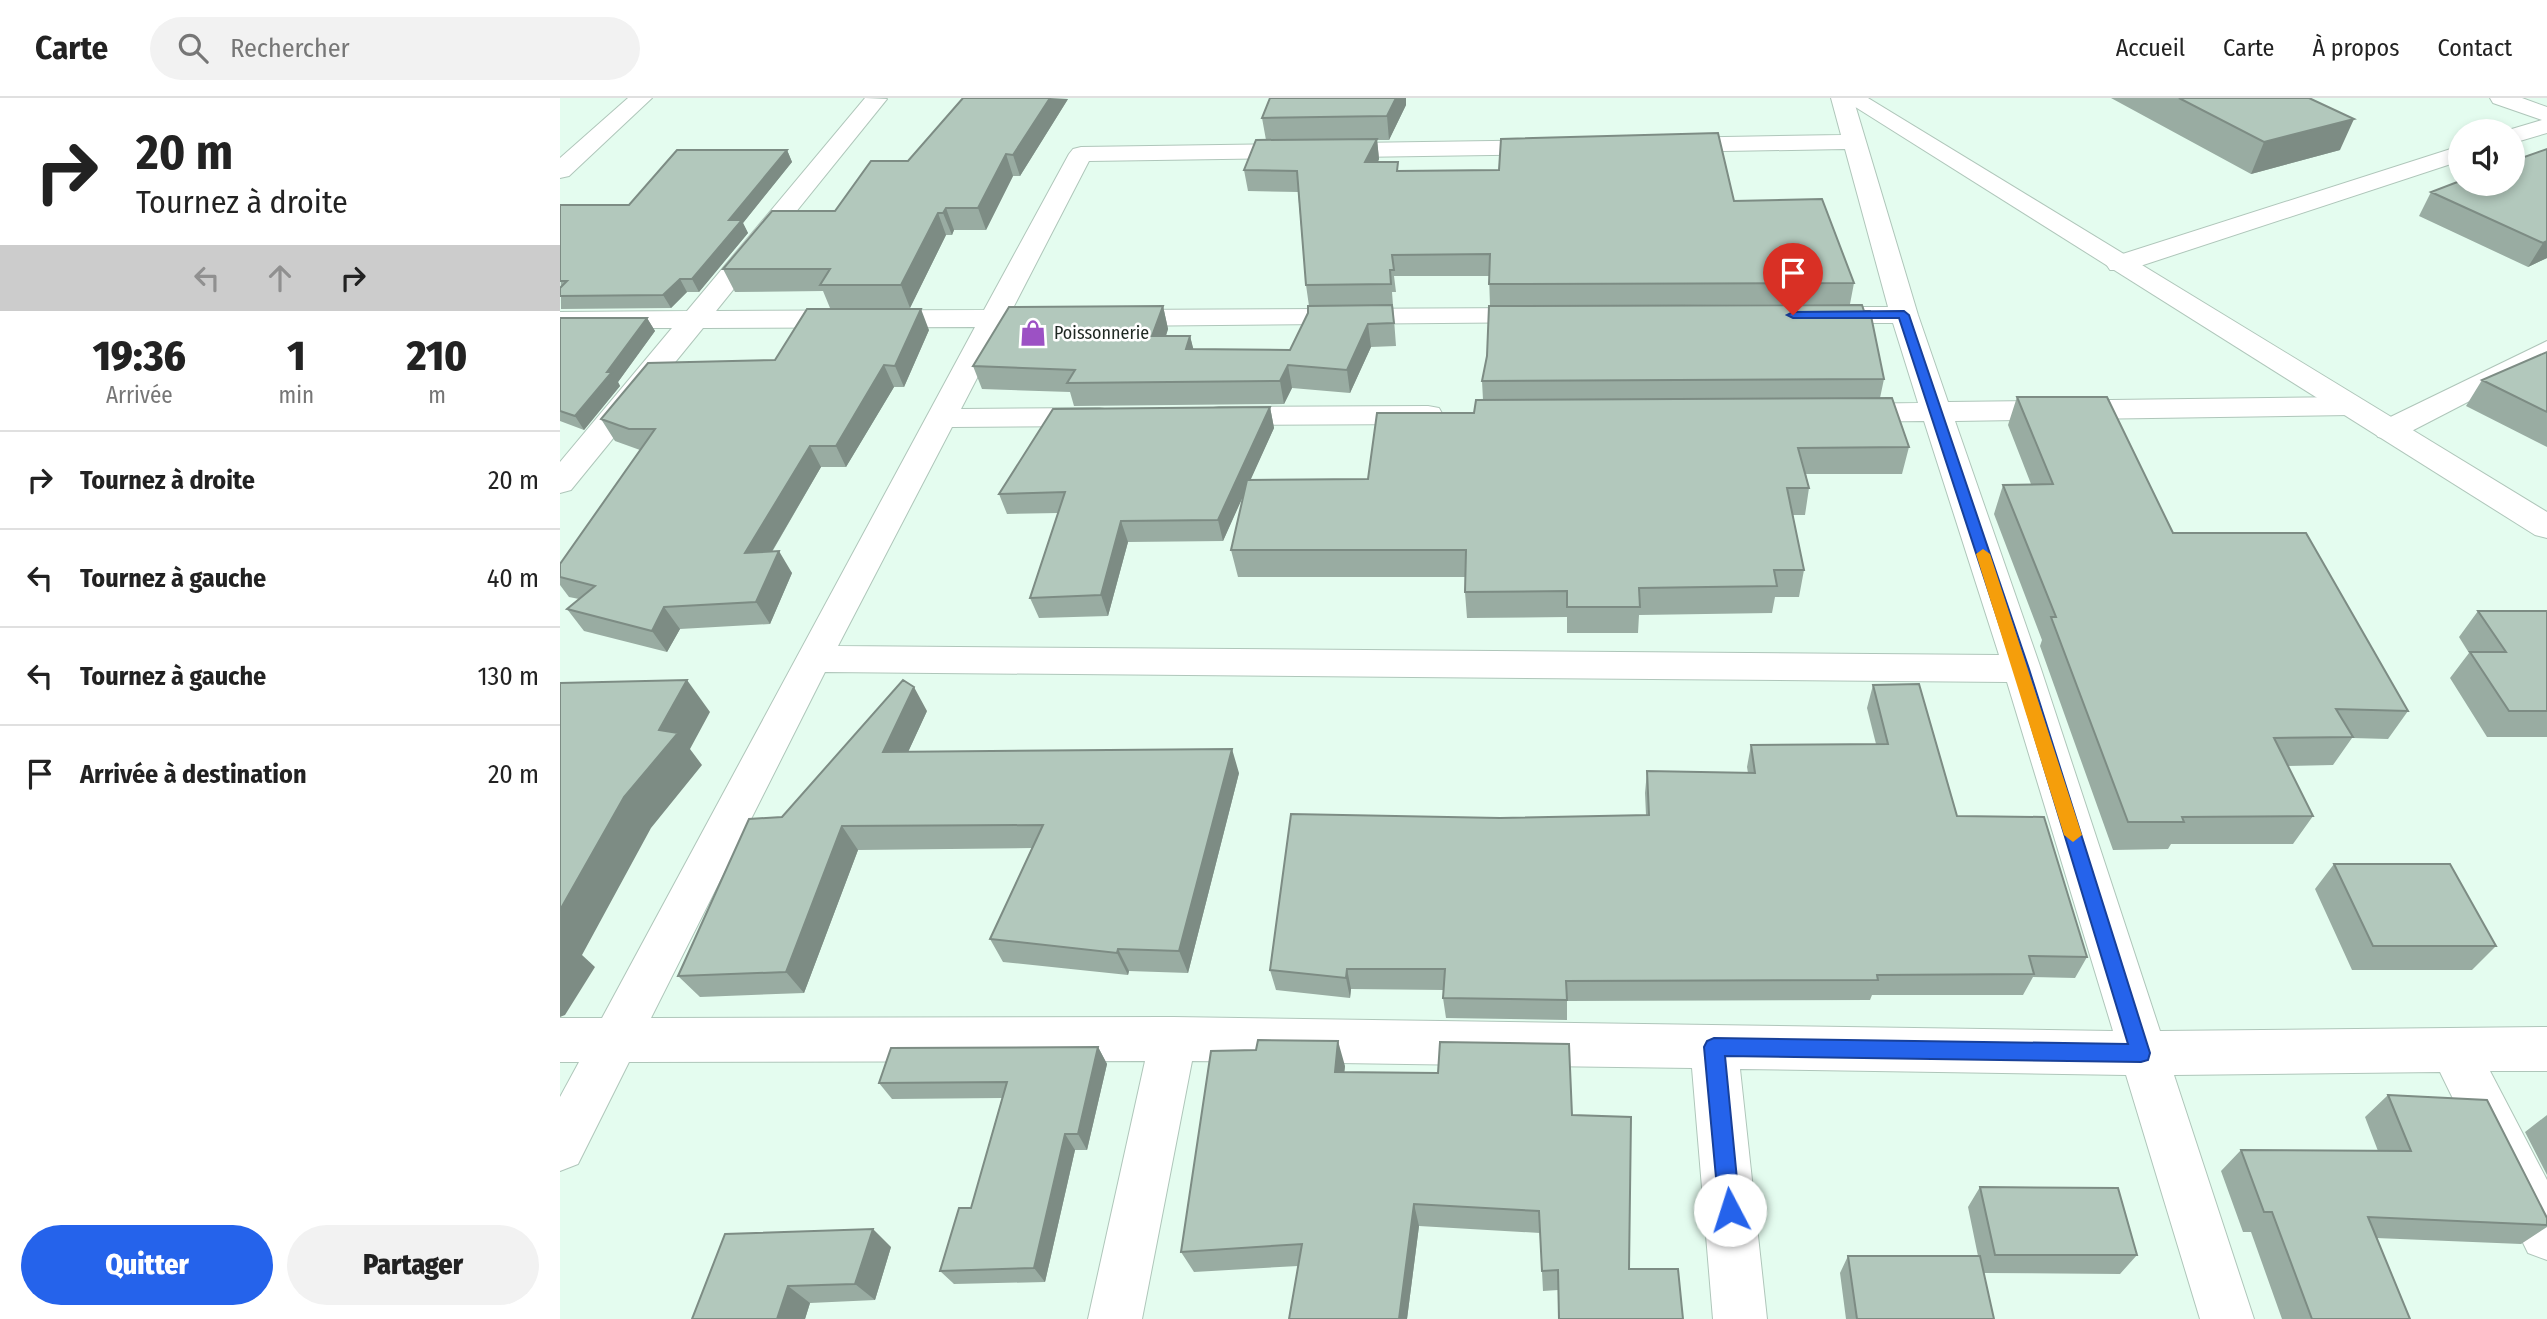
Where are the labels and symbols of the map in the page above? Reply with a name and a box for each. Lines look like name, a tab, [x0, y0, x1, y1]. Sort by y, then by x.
pin	[1763, 243, 1823, 315]
shop icon: Poissonnerie	[1018, 318, 1048, 348]
place label: Poissonnerie	[1054, 322, 1149, 344]
position arrow	[1693, 1173, 1767, 1247]

